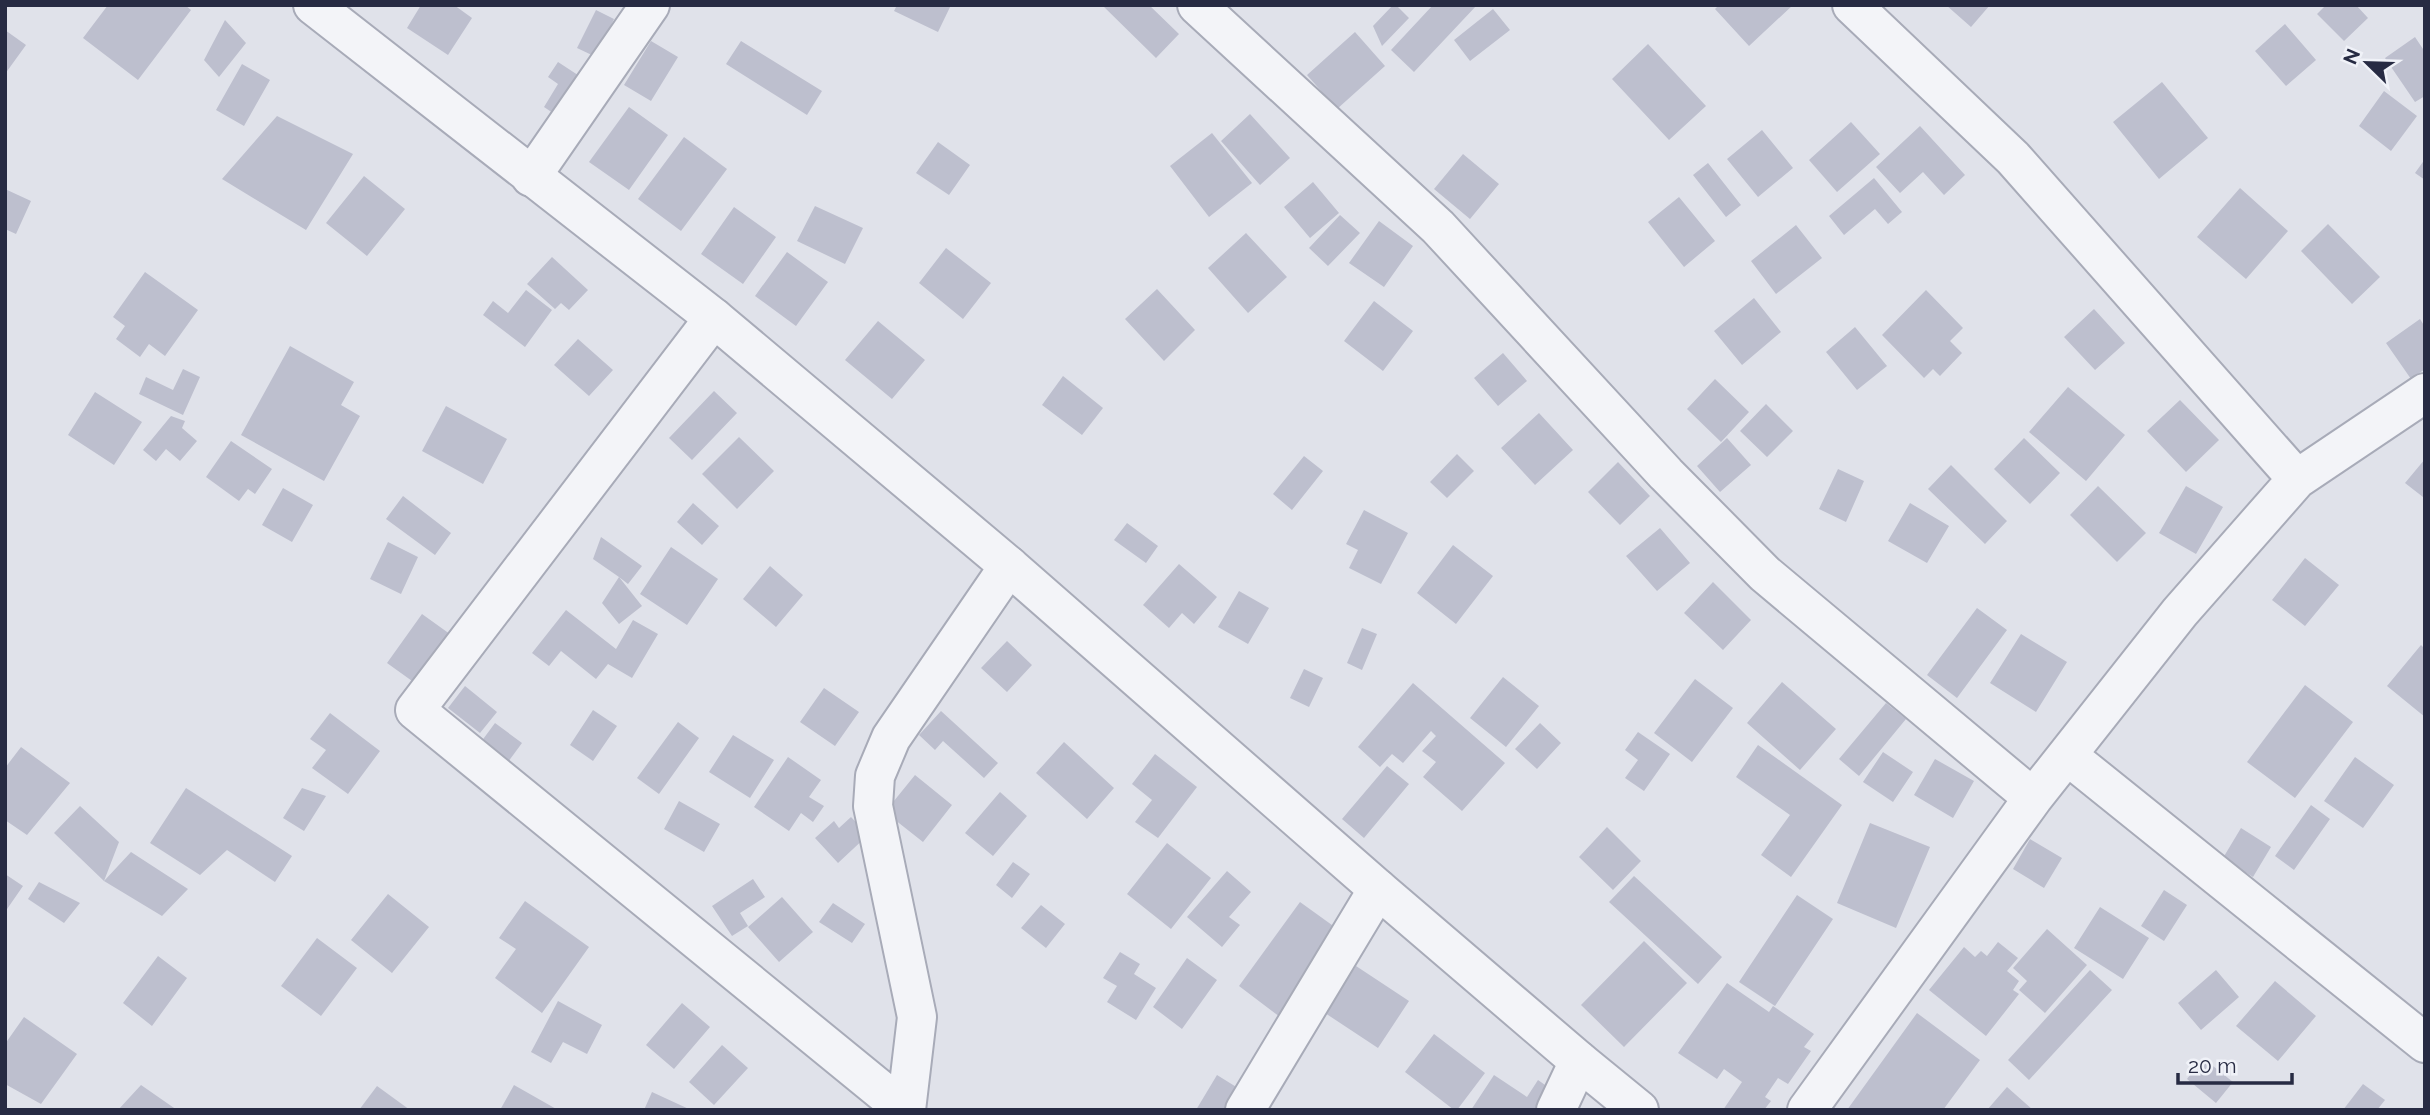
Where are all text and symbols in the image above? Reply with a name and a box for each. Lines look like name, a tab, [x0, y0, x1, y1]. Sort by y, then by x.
north arrow	[2332, 28, 2402, 98]
text: N	[2338, 45, 2364, 67]
scale bar	[2178, 1042, 2292, 1086]
text: 20 m	[2188, 1053, 2236, 1078]

